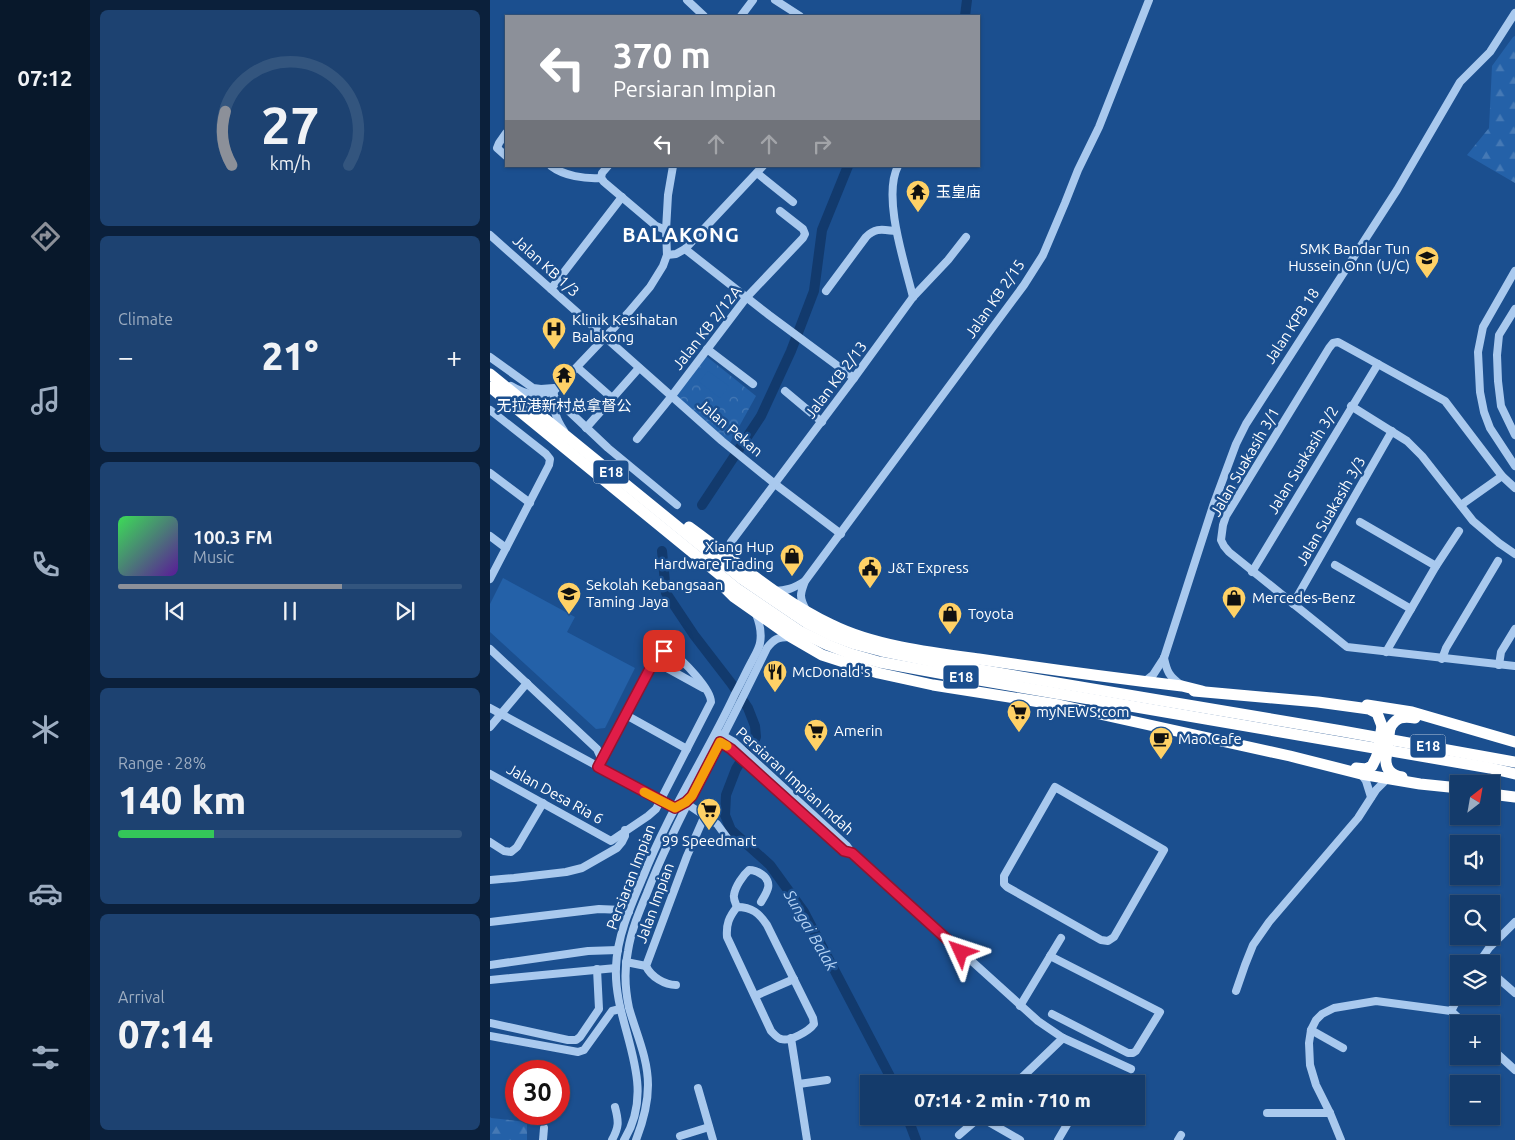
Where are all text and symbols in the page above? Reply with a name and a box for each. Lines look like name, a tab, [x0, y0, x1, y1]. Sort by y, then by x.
icon: left	[530, 35, 595, 100]
text: 370 m	[613, 35, 711, 75]
text: 07:12	[17, 65, 73, 90]
text: Persiaran Impian	[613, 76, 776, 101]
text: 27	[261, 96, 319, 154]
icon: left	[649, 130, 677, 158]
icon: ahead	[702, 130, 730, 158]
icon: ahead	[755, 130, 783, 158]
icon: right	[808, 130, 836, 158]
text: km/h	[269, 153, 311, 173]
temple icon: 玉皇庙	[905, 179, 931, 213]
place label: 玉皇庙	[936, 183, 981, 200]
icon: directions	[28, 219, 63, 254]
district label: BALAKONG	[622, 223, 740, 246]
street label: Jalan KB 1/3	[510, 231, 583, 300]
place label: SMK Bandar Tun Hussein Onn (U/C)	[1288, 240, 1410, 274]
school or university icon: SMK Bandar Tun Hussein Onn (U/C)	[1414, 245, 1440, 279]
street label: Jalan KB 2/15	[961, 256, 1028, 341]
street label: Jalan KB 2/12A	[669, 282, 745, 373]
street label: Jalan KPB 18	[1261, 285, 1322, 367]
text: Climate	[118, 310, 173, 328]
place label: Klinik Kesihatan Balakong	[572, 311, 678, 345]
hospital icon: Klinik Kesihatan Balakong	[541, 316, 567, 350]
text: 21°	[262, 335, 318, 377]
street label: Jalan KB 2/13	[801, 338, 870, 421]
text: −	[118, 341, 134, 372]
text: +	[446, 341, 462, 372]
temple icon: 无拉港新村总拿督公	[551, 362, 577, 396]
icon: music	[28, 383, 63, 418]
street label: Jalan Pekan	[694, 396, 766, 460]
place label: 无拉港新村总拿督公	[496, 397, 632, 414]
street label: Jalan Suakasih 3/2	[1264, 403, 1341, 517]
street label: Jalan Suakasih 3/1	[1207, 404, 1283, 519]
street label: Jalan Suakasih 3/3	[1293, 453, 1369, 568]
road number: E18	[594, 461, 628, 484]
text: 100.3 FM	[193, 526, 273, 548]
place label: Xiang Hup Hardware Trading	[654, 538, 774, 572]
shop icon: Xiang Hup Hardware Trading	[779, 543, 805, 577]
icon: phone	[28, 547, 63, 582]
text: Music	[193, 548, 234, 566]
public building icon: J&T Express	[857, 555, 883, 589]
place label: J&T Express	[888, 559, 969, 576]
place label: Sekolah Kebangsaan Taming Jaya	[586, 576, 723, 610]
school or university icon: Sekolah Kebangsaan Taming Jaya	[556, 581, 582, 615]
shop icon: Mercedes-Benz	[1221, 585, 1247, 619]
place label: Mercedes-Benz	[1252, 589, 1355, 606]
icon: previous	[161, 597, 189, 625]
icon: pause	[276, 597, 304, 625]
icon: next	[391, 597, 419, 625]
shop icon: Toyota	[937, 601, 963, 635]
place label: Toyota	[968, 605, 1014, 622]
pin	[643, 630, 685, 672]
icon: arrive	[650, 637, 678, 665]
restaurant icon: McDonald's	[762, 659, 788, 693]
place label: McDonald's	[792, 663, 870, 680]
road number: E18	[944, 666, 978, 689]
supermarket icon: myNEWS.com	[1006, 699, 1032, 733]
place label: myNEWS.com	[1036, 703, 1130, 720]
icon: climate	[28, 712, 63, 747]
supermarket icon: Amerin	[803, 718, 829, 752]
place label: Amerin	[834, 722, 883, 739]
street label: Persiaran Impian Indah	[733, 723, 858, 838]
cafe icon: Mao Cafe	[1148, 726, 1174, 760]
place label: Mao Cafe	[1178, 730, 1242, 747]
road number: E18	[1410, 734, 1446, 758]
text: Range · 28%	[118, 754, 206, 772]
street label: Jalan Desa Ria 6	[504, 760, 607, 827]
north arrow	[1450, 775, 1500, 825]
map controls	[1450, 775, 1500, 1125]
text: 140 km	[118, 779, 246, 821]
supermarket icon: 99 Speedmart	[696, 797, 722, 831]
street label: Persiaran Impian	[603, 822, 658, 932]
place label: 99 Speedmart	[662, 832, 756, 849]
button: sound	[1450, 835, 1500, 885]
street label: Jalan Impian	[632, 860, 677, 945]
icon: car	[28, 876, 63, 911]
water label: Sungai Balak	[780, 886, 842, 974]
button: search	[1450, 895, 1500, 945]
position arrow	[934, 925, 986, 977]
button: layers	[1450, 955, 1500, 1005]
text: Arrival	[118, 988, 165, 1006]
text: 07:14	[118, 1013, 213, 1055]
button: +	[1450, 1015, 1500, 1065]
icon: filters	[28, 1040, 63, 1075]
speed limit sign: 30	[505, 1060, 570, 1125]
button: −	[1450, 1075, 1500, 1125]
text: 07:14 · 2 min · 710 m	[914, 1089, 1091, 1111]

